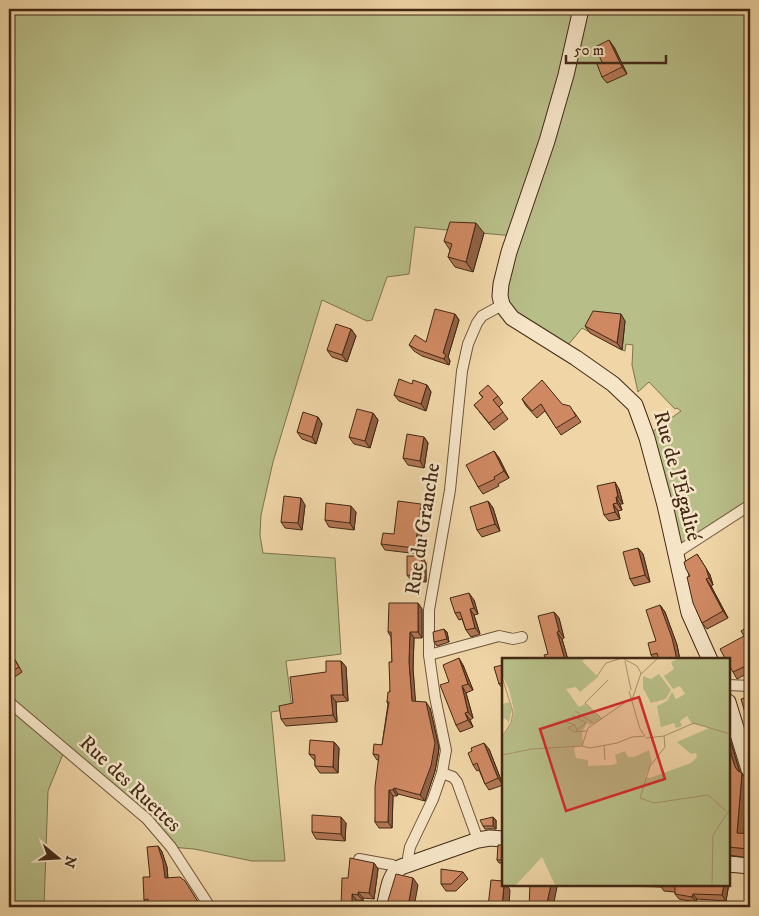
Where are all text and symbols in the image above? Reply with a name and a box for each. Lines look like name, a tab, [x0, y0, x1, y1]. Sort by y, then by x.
scale bar	[566, 32, 666, 64]
text: 50 m	[574, 41, 604, 60]
street label: Rue de l'Égalité	[647, 408, 708, 544]
street label: Rue du Granche	[400, 461, 446, 597]
inset map	[502, 658, 729, 886]
street label: Rue des Ruettes	[74, 730, 186, 838]
north arrow	[32, 834, 82, 884]
text: N	[59, 853, 80, 870]

